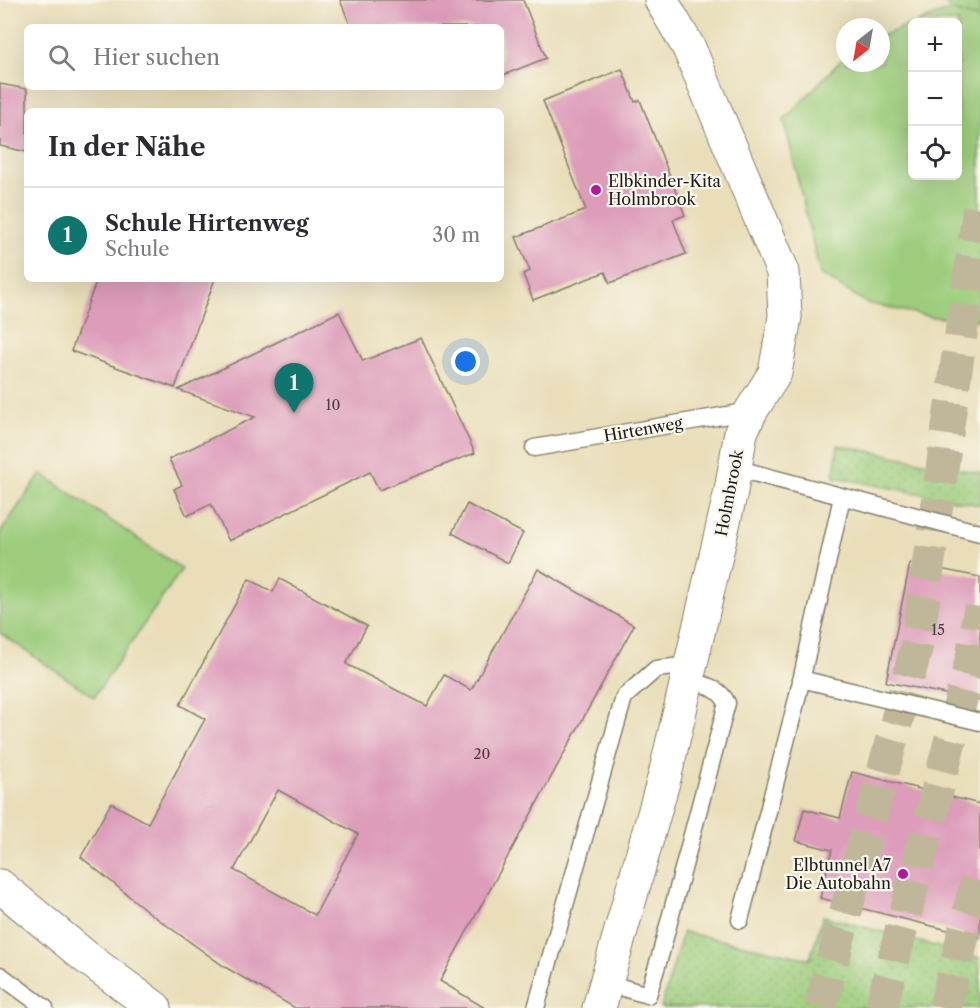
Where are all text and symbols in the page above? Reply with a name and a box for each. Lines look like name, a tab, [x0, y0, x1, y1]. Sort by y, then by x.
north arrow	[836, 18, 890, 72]
map controls	[908, 18, 962, 180]
button: +	[908, 18, 962, 72]
search box	[24, 24, 504, 90]
icon: search	[45, 41, 78, 74]
text: Hier suchen	[93, 44, 220, 71]
button: −	[908, 72, 962, 126]
button: locate	[908, 126, 962, 180]
text: In der Nähe	[48, 131, 205, 163]
place label: Elbkinder-Kita Holmbrook	[608, 171, 722, 209]
marker: Elbkinder-Kita Holmbrook	[589, 183, 603, 197]
text: Schule Hirtenweg	[105, 210, 309, 237]
text: 1	[63, 223, 72, 247]
text: 30 m	[432, 223, 480, 247]
text: Schule	[105, 237, 169, 261]
your location	[451, 347, 480, 376]
pin: 1	[274, 364, 314, 413]
house number: 10	[326, 396, 340, 414]
street label: Hirtenweg	[602, 412, 685, 446]
street label: Holmbrook	[711, 447, 747, 538]
house number: 15	[931, 621, 945, 639]
house number: 20	[474, 745, 491, 763]
place label: Elbtunnel A7 Die Autobahn	[786, 855, 891, 893]
marker: Elbtunnel A7 Die Autobahn	[896, 867, 910, 881]

